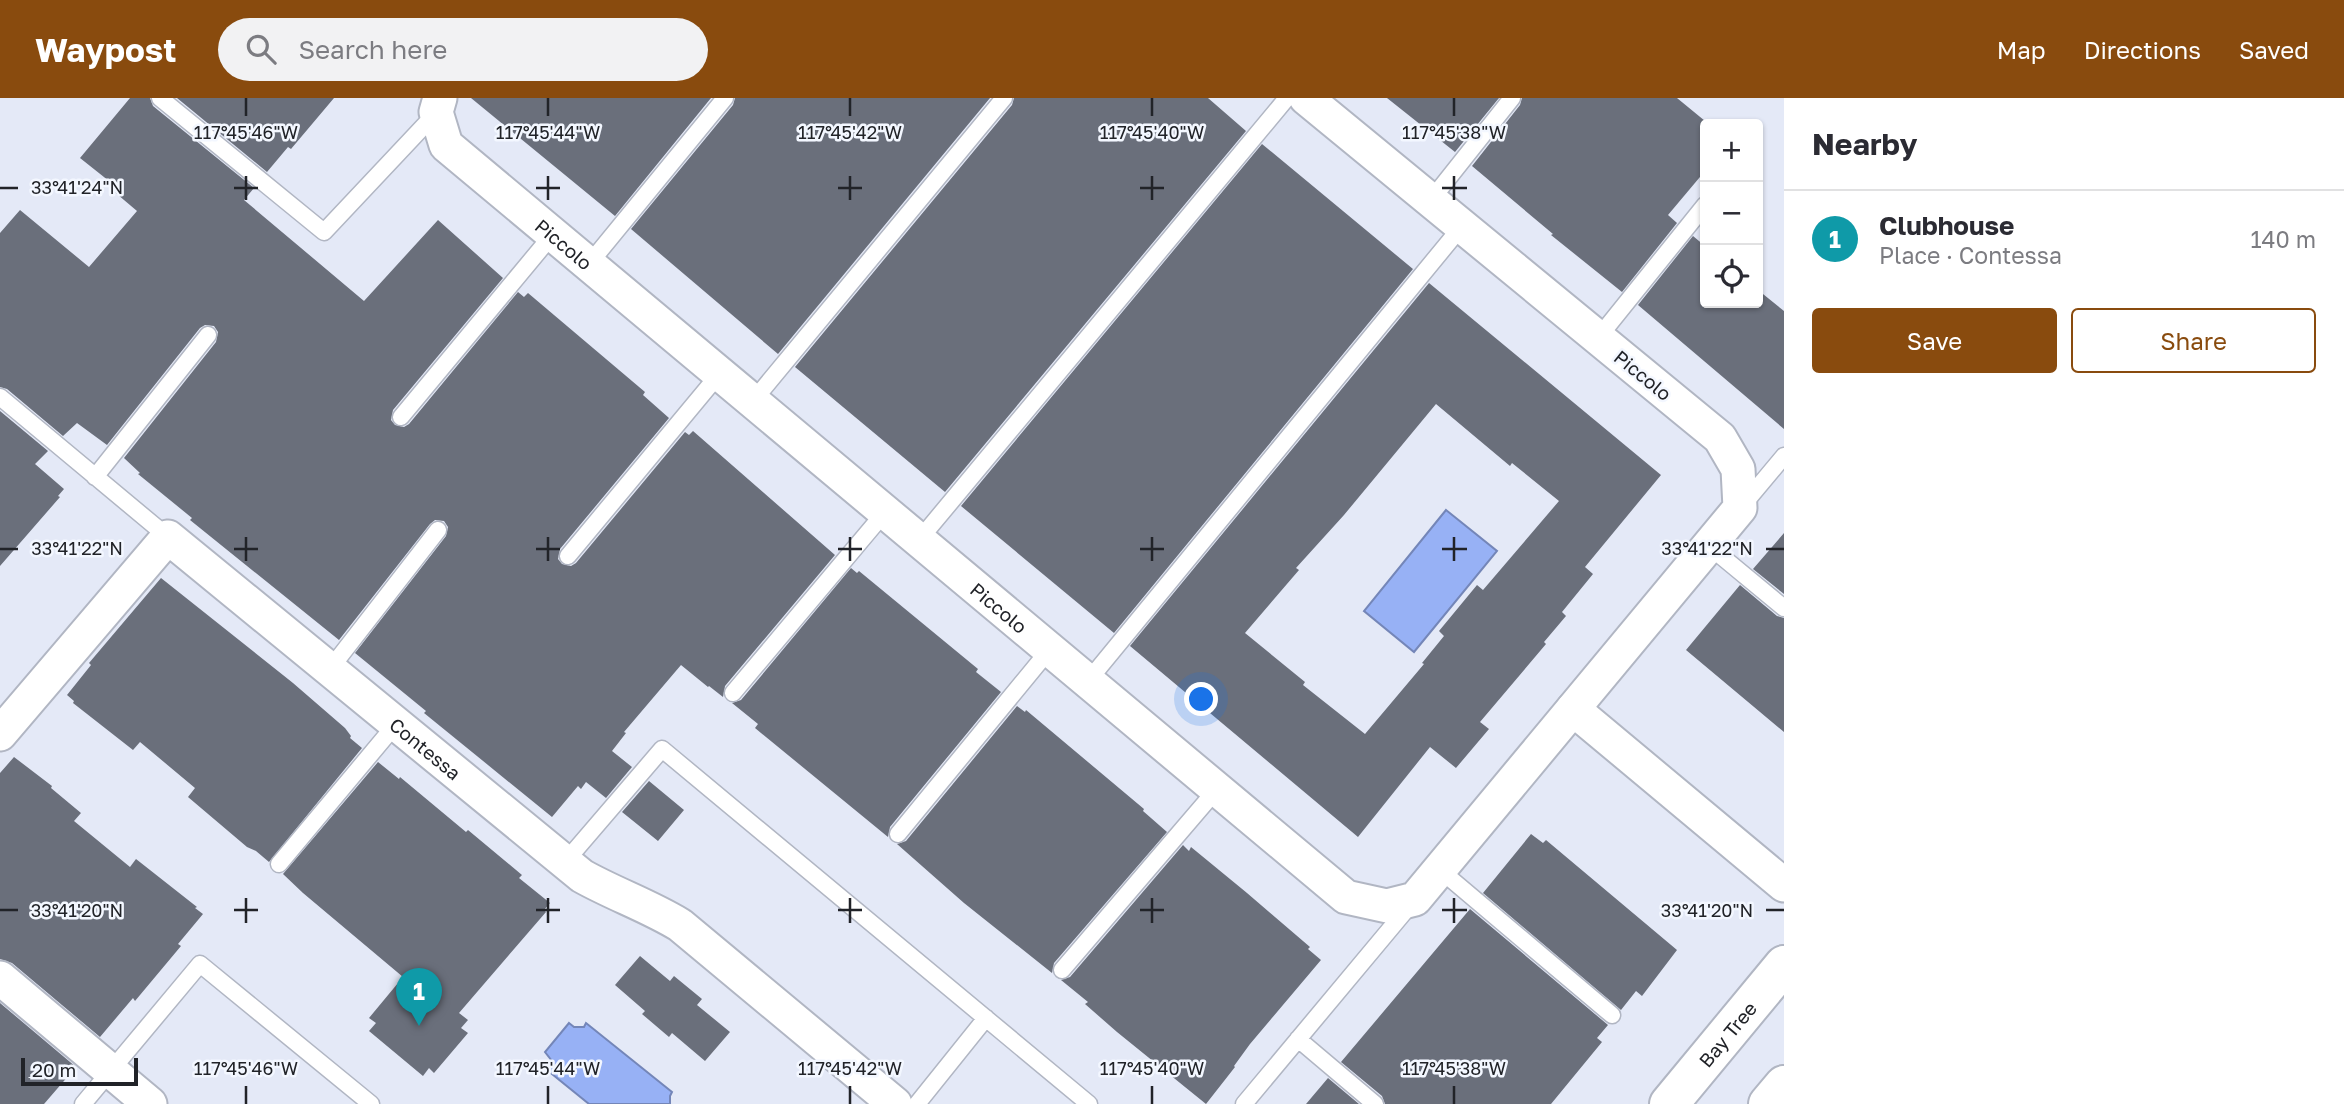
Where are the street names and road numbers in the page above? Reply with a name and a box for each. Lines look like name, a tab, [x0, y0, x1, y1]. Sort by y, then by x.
street label: Piccolo	[531, 213, 597, 274]
street label: Piccolo	[1610, 345, 1676, 405]
street label: Piccolo	[966, 577, 1032, 638]
street label: Contessa	[385, 712, 466, 784]
street label: Bay Tree	[1693, 997, 1761, 1071]

